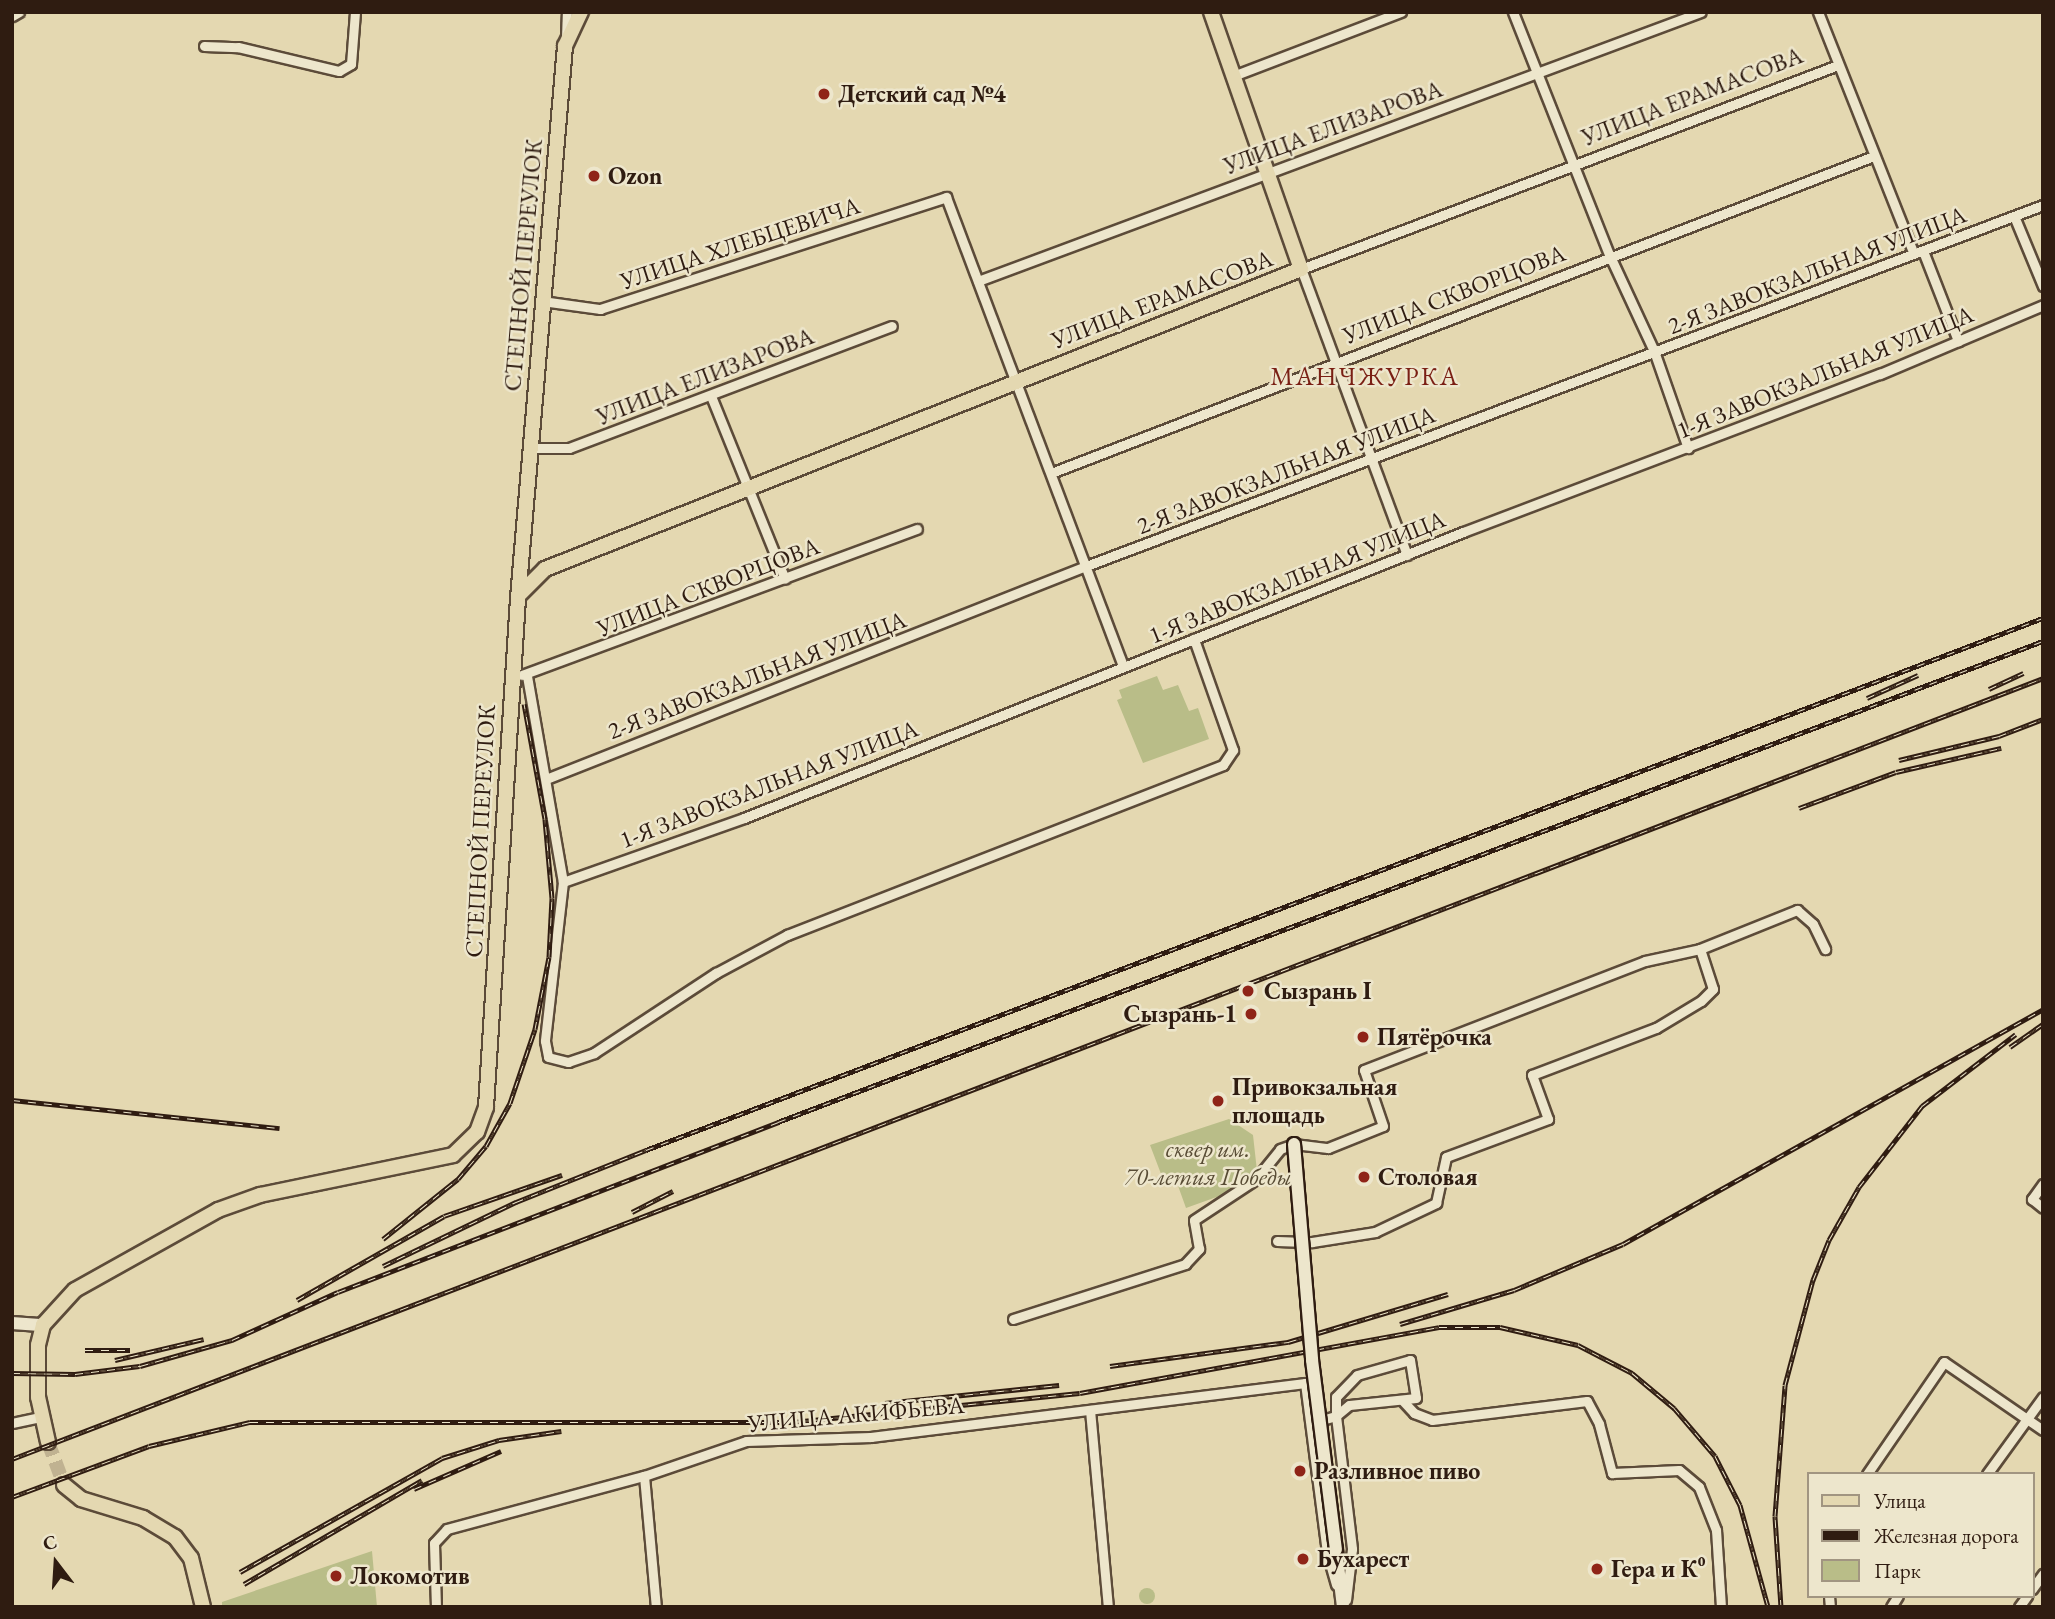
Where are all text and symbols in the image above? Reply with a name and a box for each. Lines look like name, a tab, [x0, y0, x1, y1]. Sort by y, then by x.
street label: УЛИЦА ЕРАМАСОВА	[1577, 40, 1807, 152]
street label: УЛИЦА ЕЛИЗАРОВА	[1220, 74, 1446, 180]
place label: Детский сад №4	[838, 80, 1006, 108]
marker: Детский сад №4	[816, 86, 832, 102]
street label: СТЕПНОЙ ПЕРЕУЛОК	[498, 138, 548, 392]
place label: Ozon	[608, 162, 662, 190]
marker: Ozon	[586, 168, 602, 184]
street label: УЛИЦА ХЛЕБЦЕВИЧА	[617, 191, 863, 295]
street label: 2-Я ЗАВОКЗАЛЬНАЯ УЛИЦА	[1664, 200, 1970, 340]
street label: УЛИЦА СКВОРЦОВА	[1339, 238, 1569, 350]
street label: УЛИЦА ЕРАМАСОВА	[1047, 243, 1277, 355]
street label: 1-Я ЗАВОКЗАЛЬНАЯ УЛИЦА	[1672, 299, 1978, 445]
street label: УЛИЦА ЕЛИЗАРОВА	[592, 321, 818, 431]
district label: МАНЧЖУРКА	[1271, 361, 1459, 393]
street label: 2-Я ЗАВОКЗАЛЬНАЯ УЛИЦА	[1133, 400, 1439, 540]
street label: 1-Я ЗАВОКЗАЛЬНАЯ УЛИЦА	[1144, 504, 1450, 650]
street label: УЛИЦА СКВОРЦОВА	[593, 531, 823, 643]
street label: 2-Я ЗАВОКЗАЛЬНАЯ УЛИЦА	[604, 605, 910, 745]
street label: СТЕПНОЙ ПЕРЕУЛОК	[459, 704, 501, 958]
street label: 1-Я ЗАВОКЗАЛЬНАЯ УЛИЦА	[616, 714, 922, 854]
place label: Сызрань I	[1264, 977, 1372, 1005]
marker: Сызрань I	[1238, 981, 1258, 1001]
place label: Сызрань-1	[1124, 1000, 1237, 1028]
marker: Сызрань-1	[1243, 1006, 1259, 1022]
place label: Пятёрочка	[1377, 1023, 1492, 1051]
marker: Пятёрочка	[1355, 1029, 1371, 1045]
place label: Привокзальная площадь	[1232, 1073, 1397, 1129]
marker: Привокзальная площадь	[1210, 1093, 1226, 1109]
park label: сквер им. 70-летия Победы	[1124, 1135, 1292, 1191]
place label: Столовая	[1378, 1163, 1477, 1191]
marker: Столовая	[1356, 1169, 1372, 1185]
street label: УЛИЦА АКИФЬЕВА	[746, 1390, 966, 1438]
place label: Разливное пиво	[1314, 1457, 1480, 1485]
marker: Разливное пиво	[1292, 1463, 1308, 1479]
legend	[1806, 1472, 2034, 1598]
text: Улица	[1874, 1487, 1926, 1514]
text: Железная дорога	[1874, 1522, 2019, 1549]
north arrow	[21, 1528, 91, 1598]
text: С	[40, 1529, 60, 1556]
place label: Бухарест	[1317, 1545, 1409, 1573]
marker: Бухарест	[1295, 1551, 1311, 1567]
place label: Гера и К⁰	[1611, 1555, 1706, 1583]
text: Парк	[1874, 1557, 1921, 1584]
marker: Гера и К⁰	[1589, 1561, 1605, 1577]
place label: Локомотив	[350, 1562, 470, 1590]
marker: Локомотив	[328, 1568, 344, 1584]

